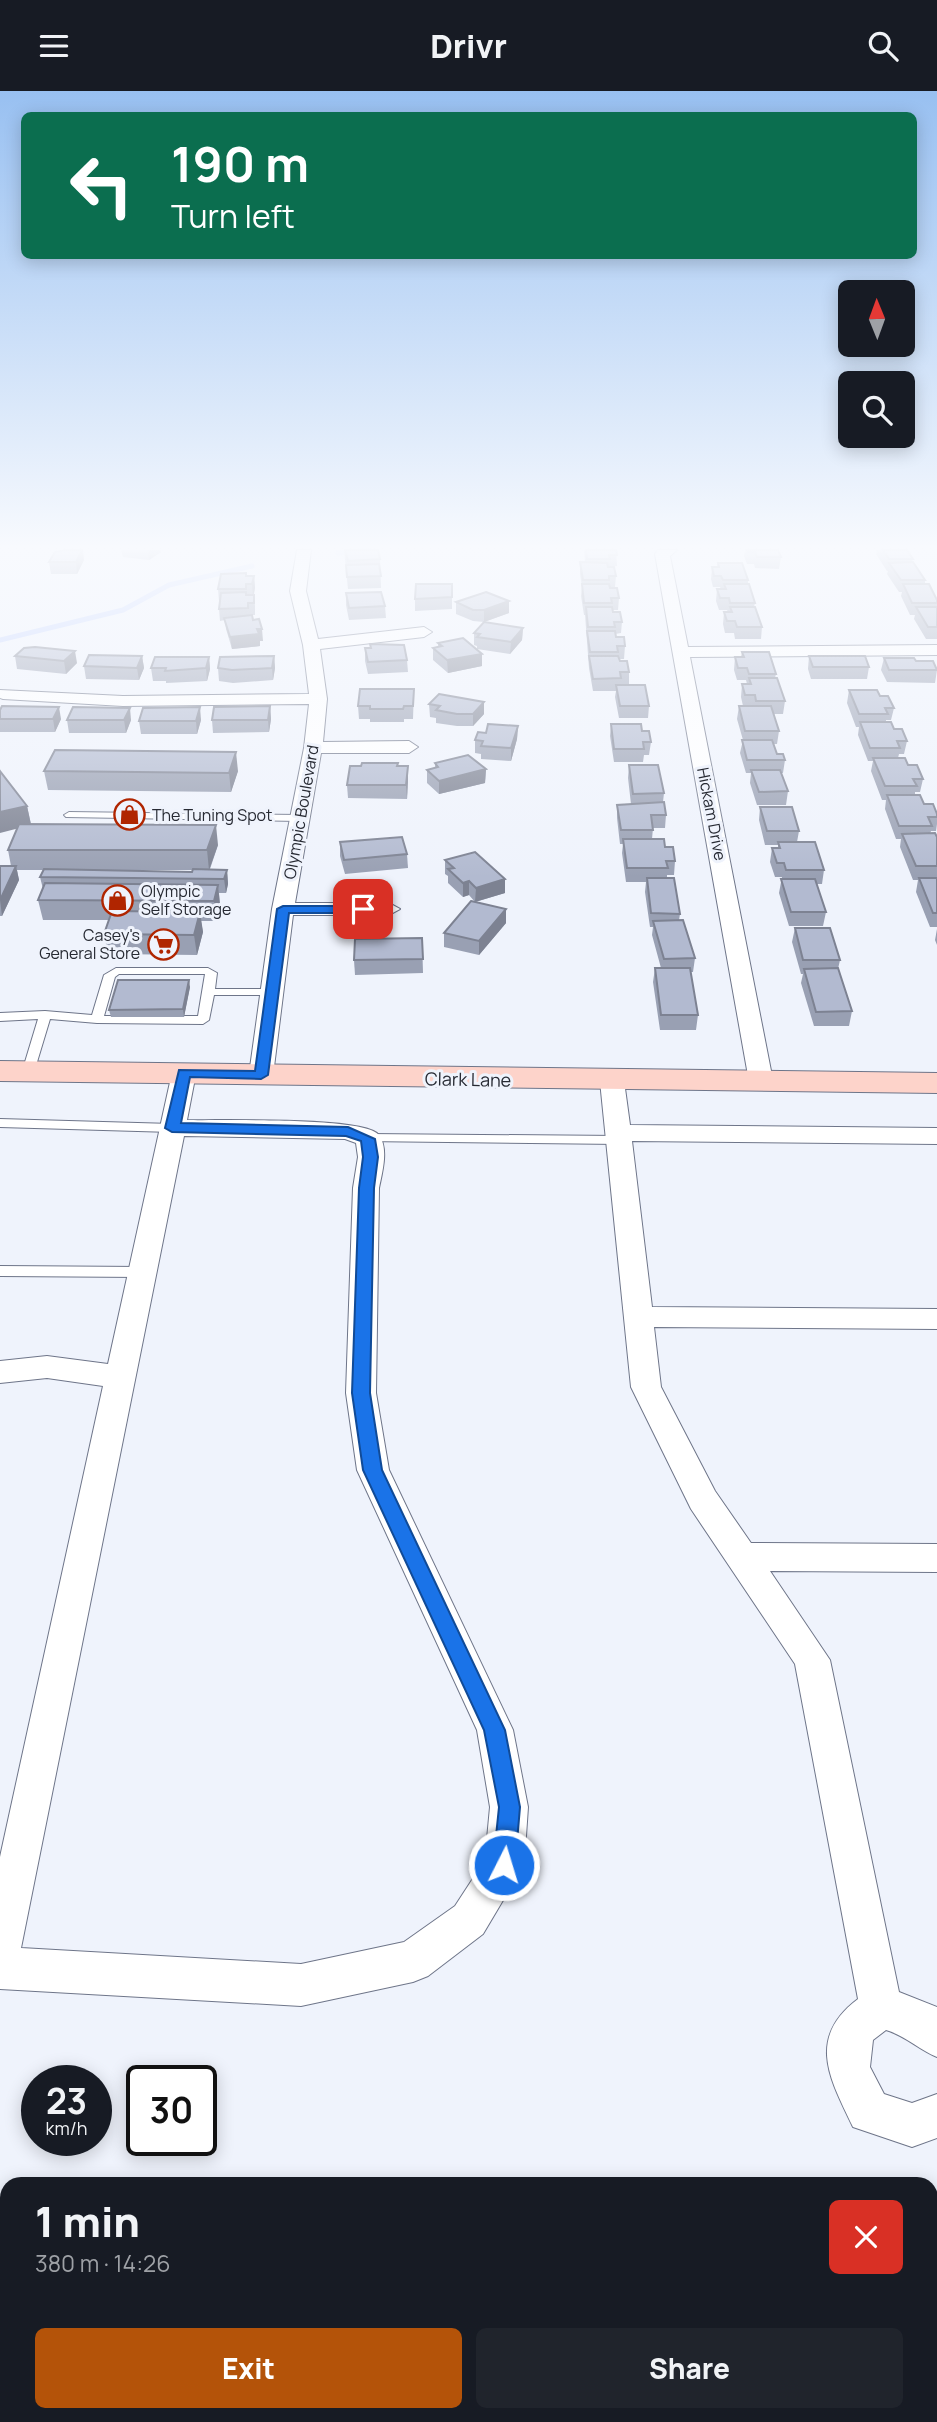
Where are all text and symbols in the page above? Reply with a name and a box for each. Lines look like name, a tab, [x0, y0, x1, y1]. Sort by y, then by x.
text: Drivr	[430, 24, 507, 68]
icon: menu	[35, 27, 73, 65]
icon: search	[864, 27, 902, 65]
text: 190 m	[171, 130, 309, 197]
icon: left	[56, 140, 147, 231]
text: Turn left	[171, 194, 295, 238]
north arrow	[838, 280, 915, 357]
map controls	[838, 280, 915, 448]
button: search	[838, 371, 915, 448]
street label: Olympic Boulevard	[278, 743, 324, 881]
street label: Hickam Drive	[692, 765, 732, 863]
shop icon: The Tuning Spot	[112, 798, 146, 832]
place label: The Tuning Spot	[152, 804, 272, 826]
pin	[333, 879, 393, 939]
place label: Olympic Self Storage	[141, 880, 231, 920]
shop icon: Olympic Self Storage	[101, 883, 135, 917]
icon: arrive	[344, 890, 382, 928]
place label: Casey's General Store	[39, 924, 140, 964]
supermarket icon: Casey's General Store	[146, 927, 180, 961]
street label: Clark Lane	[425, 1066, 511, 1092]
position arrow	[467, 1828, 541, 1902]
speed limit sign: 30	[126, 2065, 217, 2156]
text: 23	[46, 2077, 87, 2125]
text: km/h	[46, 2116, 87, 2140]
text: 1 min	[35, 2192, 140, 2250]
button: close	[829, 2200, 903, 2274]
text: 380 m · 14:26	[35, 2247, 170, 2279]
button: Exit	[35, 2328, 462, 2408]
button: Share	[476, 2328, 903, 2408]

